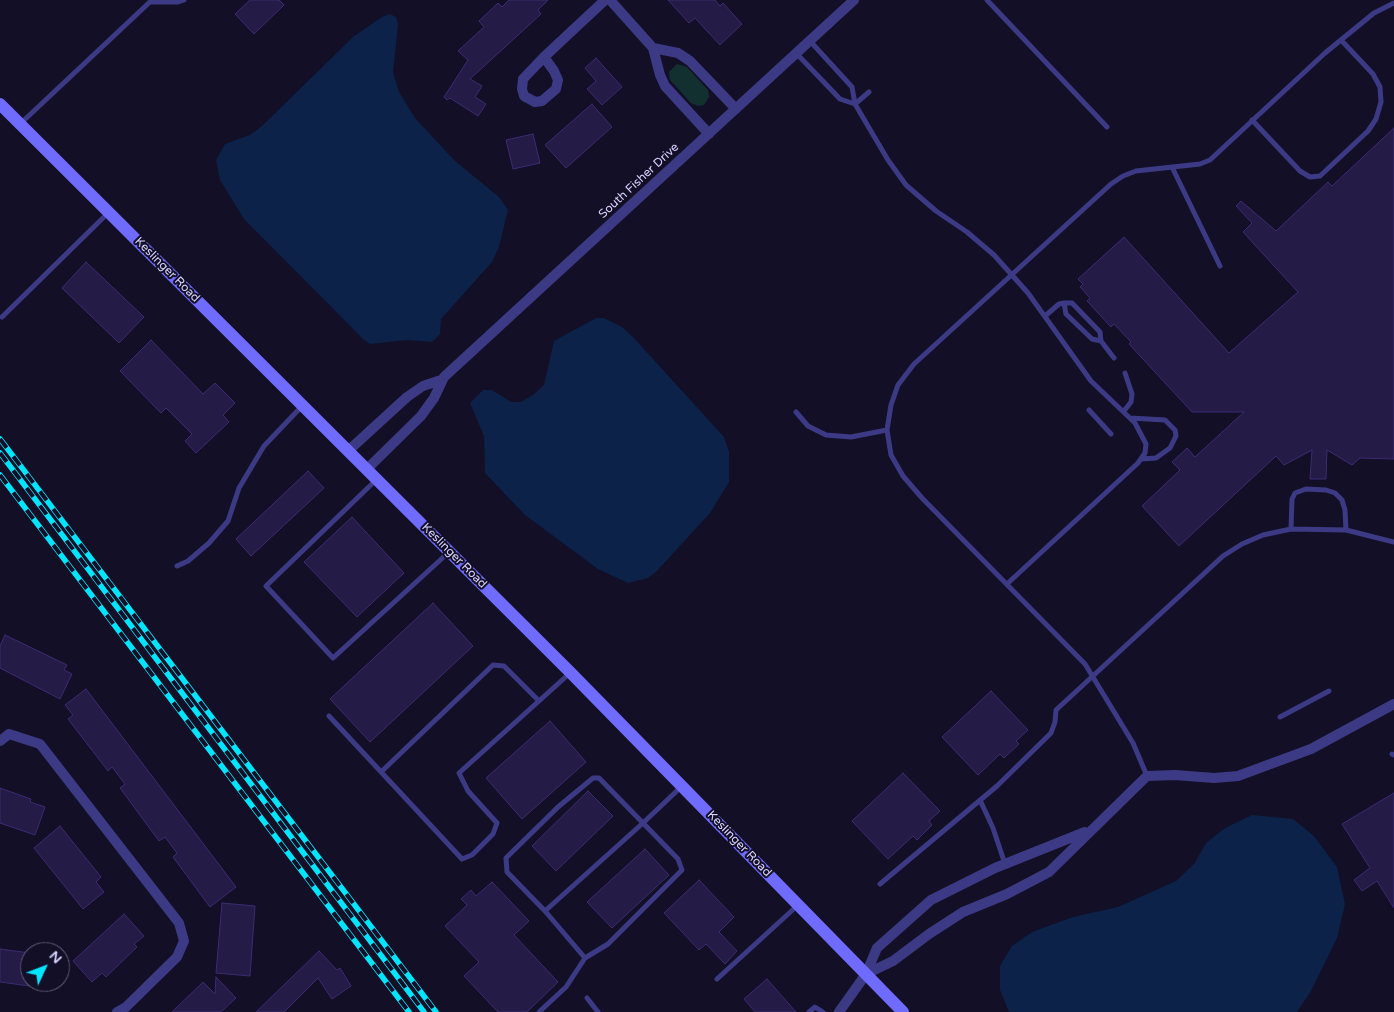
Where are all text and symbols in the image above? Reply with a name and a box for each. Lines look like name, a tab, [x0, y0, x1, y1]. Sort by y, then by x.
street label: South Fisher Drive	[596, 140, 682, 222]
street label: Keslinger Road	[131, 234, 203, 306]
street label: Keslinger Road	[418, 520, 490, 592]
street label: Keslinger Road	[704, 808, 774, 880]
north arrow	[20, 942, 70, 992]
text: N	[46, 947, 66, 967]

